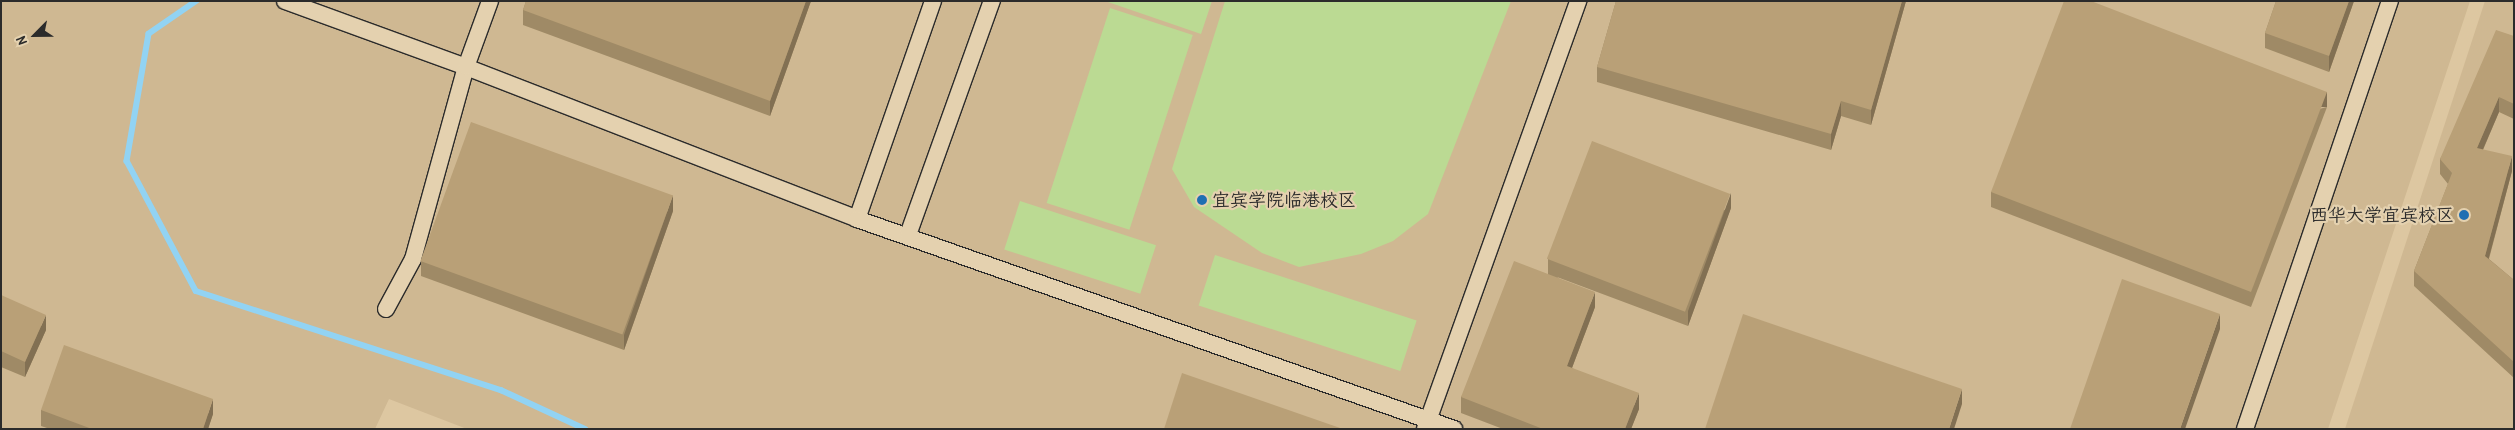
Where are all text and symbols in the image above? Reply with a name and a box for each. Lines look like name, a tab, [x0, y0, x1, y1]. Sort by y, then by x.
north arrow	[10, 10, 60, 60]
text: N	[11, 34, 31, 48]
place label: 宜宾学院临港校区	[1212, 189, 1356, 211]
marker: 宜宾学院临港校区	[1196, 194, 1208, 206]
place label: 西华大学宜宾校区	[2310, 204, 2454, 226]
marker: 西华大学宜宾校区	[2458, 209, 2470, 221]

